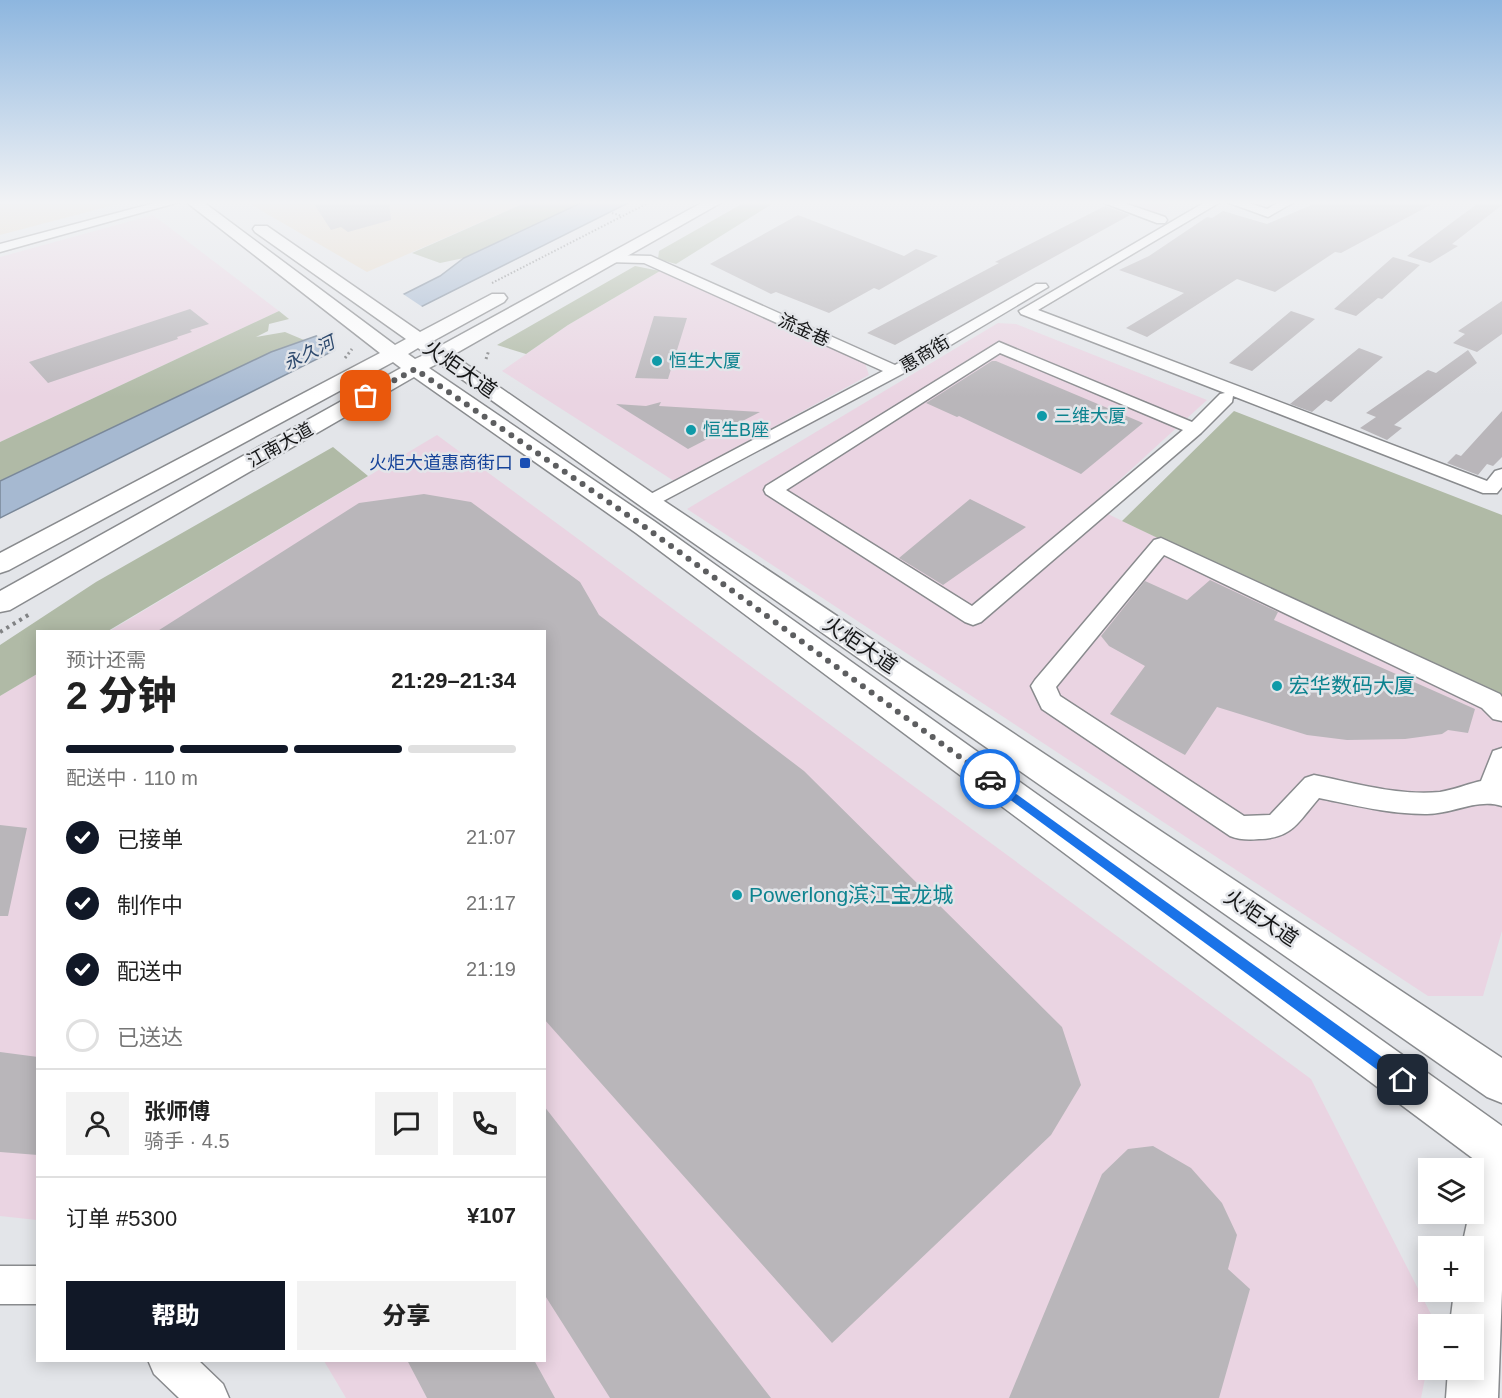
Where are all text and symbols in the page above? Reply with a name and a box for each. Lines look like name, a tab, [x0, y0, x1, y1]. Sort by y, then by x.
street label: 流金巷	[775, 310, 833, 350]
water label: 永久河	[280, 331, 340, 374]
street label: 惠商街	[897, 332, 953, 376]
street label: 火炬大道	[419, 335, 501, 402]
place label: 恒生大厦	[669, 351, 741, 371]
marker: 恒生大厦	[650, 354, 664, 368]
pin	[340, 370, 391, 421]
icon: bag	[349, 379, 382, 412]
place label: 三维大厦	[1054, 406, 1126, 426]
marker: 三维大厦	[1035, 409, 1049, 423]
street label: 江南大道	[244, 419, 316, 471]
place label: 恒生B座	[703, 420, 769, 440]
marker: 恒生B座	[684, 423, 698, 437]
place label: 火炬大道惠商街口	[369, 453, 513, 473]
marker: 火炬大道惠商街口	[518, 456, 532, 470]
street label: 火炬大道	[819, 612, 902, 678]
text: 预计还需	[66, 649, 146, 671]
text: 21:29–21:34	[391, 668, 516, 693]
text: 2 分钟	[66, 674, 177, 717]
place label: 宏华数码大厦	[1289, 674, 1415, 697]
marker: 宏华数码大厦	[1270, 679, 1284, 693]
courier	[960, 749, 1020, 809]
icon: car	[974, 763, 1007, 796]
text: 配送中 · 110 m	[66, 767, 198, 789]
icon: check	[66, 821, 99, 854]
text: 21:07	[466, 826, 516, 848]
text: 已接单	[117, 827, 183, 852]
place label: Powerlong滨江宝龙城	[749, 883, 953, 906]
street label: 火炬大道	[1220, 885, 1303, 951]
icon: check	[66, 887, 99, 920]
marker: Powerlong滨江宝龙城	[730, 888, 744, 902]
text: 21:17	[466, 892, 516, 914]
text: 制作中	[117, 893, 183, 918]
icon: check	[66, 953, 99, 986]
text: 21:19	[466, 958, 516, 980]
text: 配送中	[117, 959, 183, 984]
text: 已送达	[117, 1025, 183, 1050]
pin	[1377, 1054, 1428, 1105]
icon: home	[1386, 1063, 1419, 1096]
button: person	[66, 1092, 129, 1155]
button: chat	[375, 1092, 438, 1155]
button: phone	[453, 1092, 516, 1155]
text: 张师傅	[144, 1099, 210, 1124]
text: 骑手 · 4.5	[144, 1130, 230, 1152]
map controls	[1418, 1158, 1484, 1380]
button: layers	[1418, 1158, 1484, 1224]
text: ¥107	[467, 1203, 516, 1228]
text: 订单 #5300	[66, 1206, 177, 1231]
button: +	[1418, 1236, 1484, 1302]
button: 帮助	[66, 1281, 285, 1350]
button: 分享	[297, 1281, 516, 1350]
button: −	[1418, 1314, 1484, 1380]

